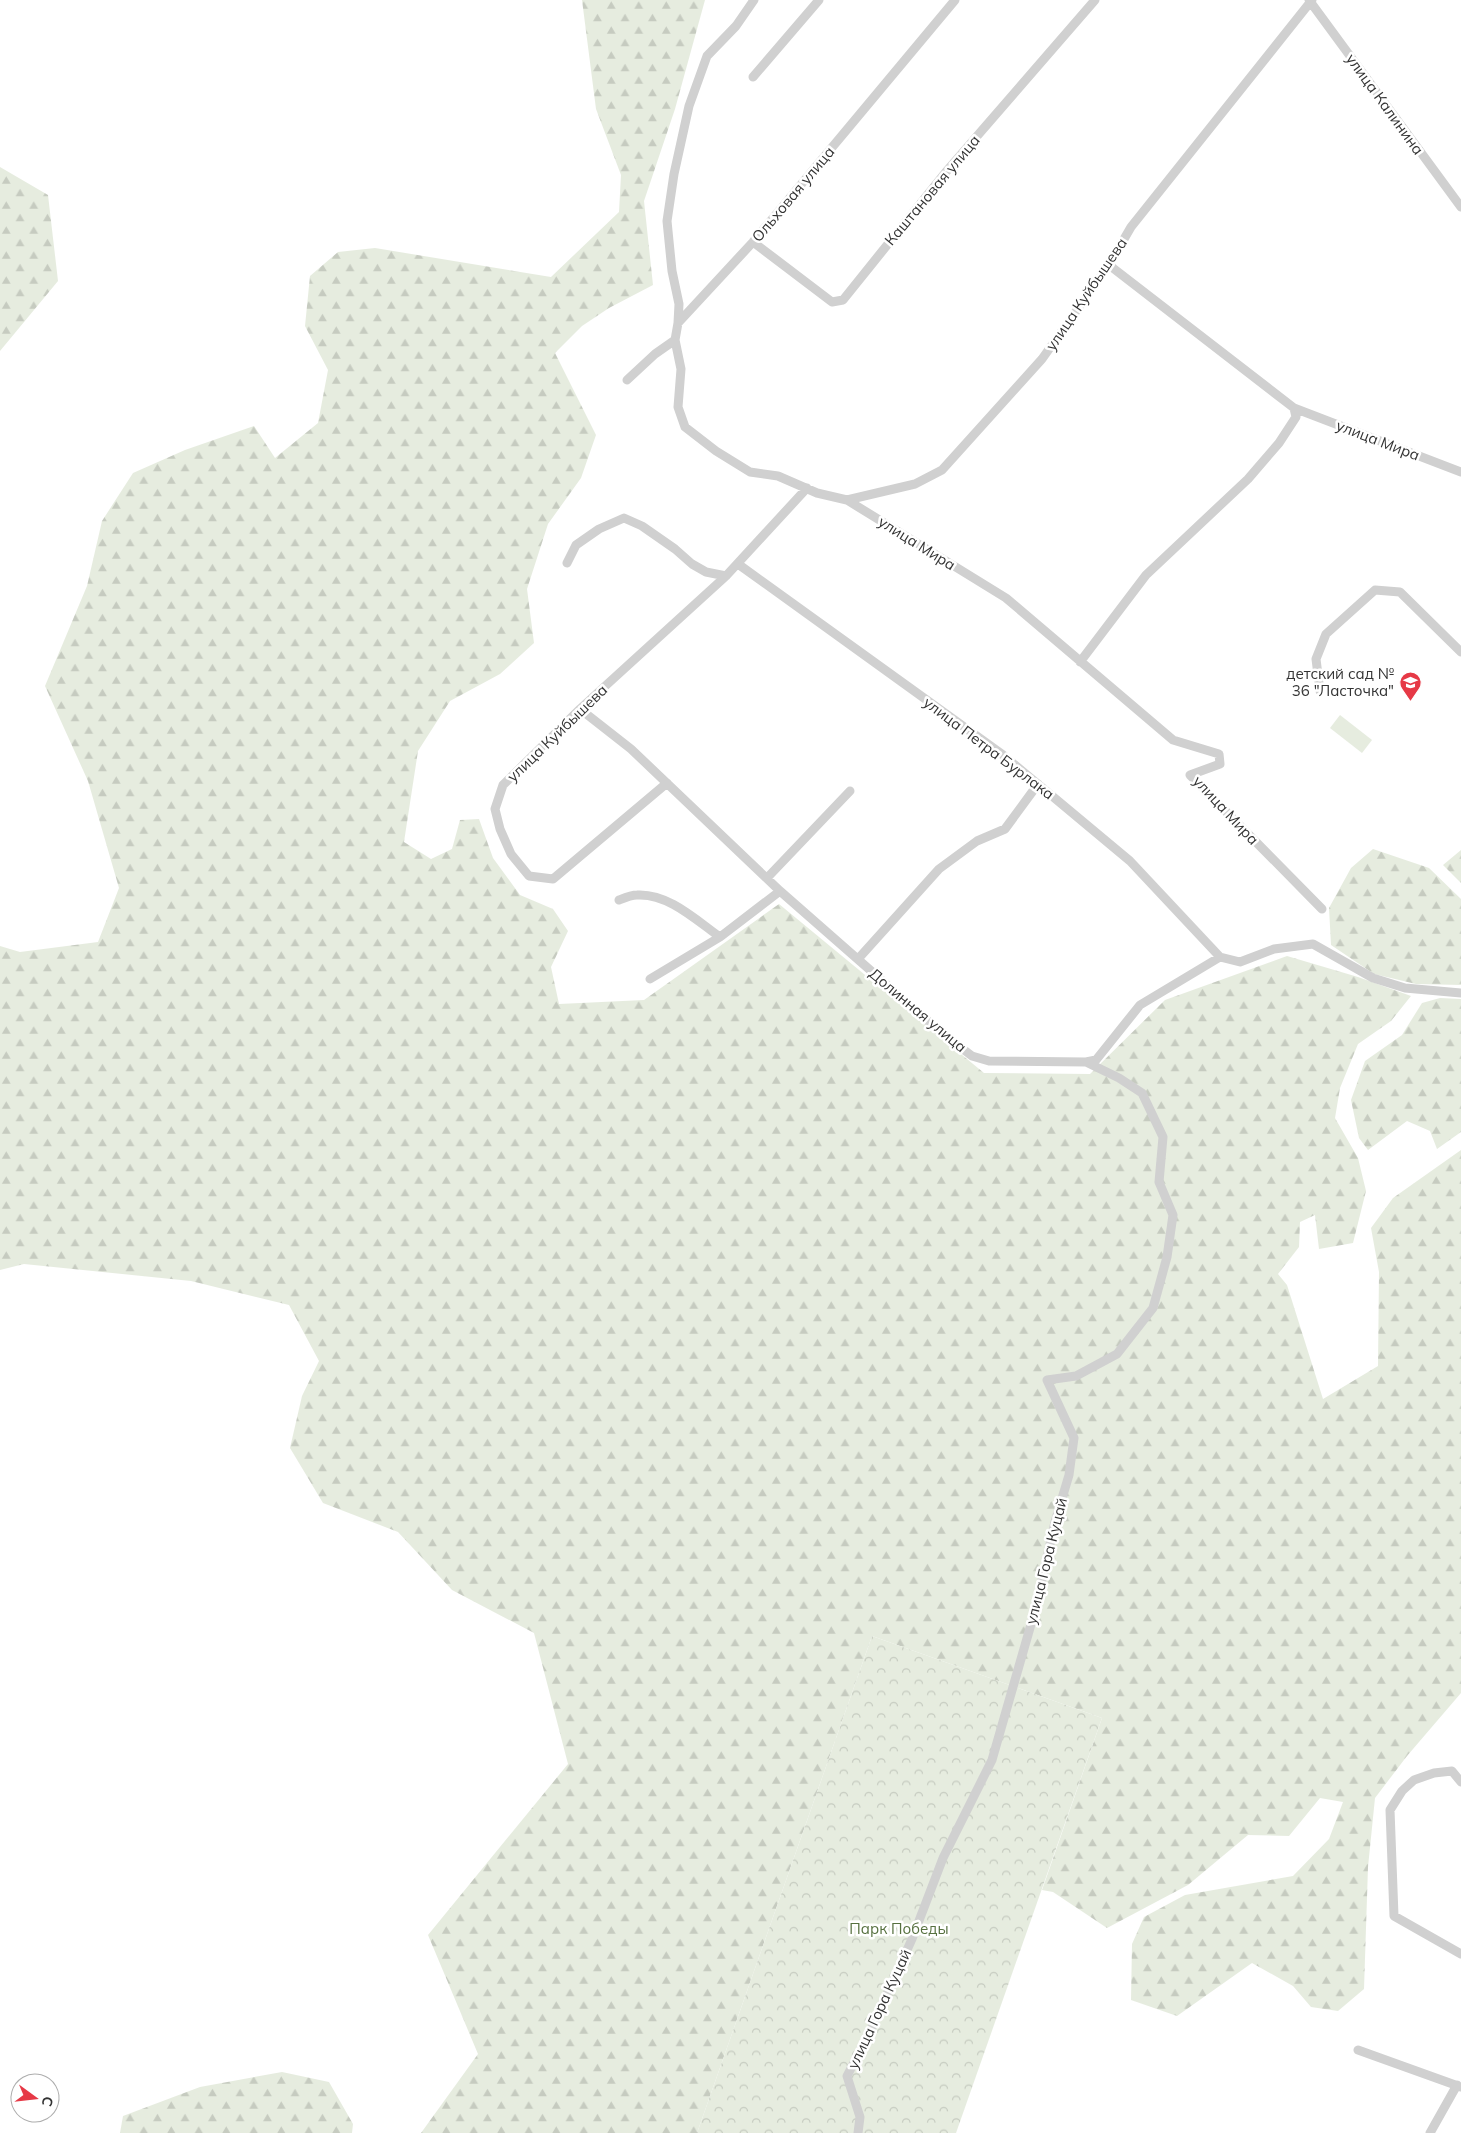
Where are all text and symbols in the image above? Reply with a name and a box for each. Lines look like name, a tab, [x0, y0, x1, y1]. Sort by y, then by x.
street label: улица Калинина	[1342, 50, 1428, 158]
street label: Каштановая улица	[880, 131, 984, 249]
street label: Ольховая улица	[748, 142, 838, 246]
street label: улица Куйбышева	[1041, 234, 1131, 354]
street label: улица Мира	[1334, 415, 1422, 465]
street label: улица Мира	[875, 512, 959, 574]
place label: детский сад № 36 "Ласточка"	[1286, 664, 1394, 700]
school or university icon: детский сад № 36 "Ласточка"	[1398, 670, 1422, 701]
street label: улица Куйбышева	[503, 680, 611, 786]
street label: улица Петра Бурлака	[920, 693, 1058, 803]
street label: улица Мира	[1189, 771, 1263, 849]
street label: Долинная улица	[865, 964, 971, 1056]
street label: улица Гора Куцай	[1021, 1496, 1071, 1626]
park label: Парк Победы	[849, 1919, 949, 1938]
street label: улица Гора Куцай	[843, 1946, 915, 2072]
north arrow	[10, 2073, 60, 2123]
text: С	[38, 2094, 57, 2108]

